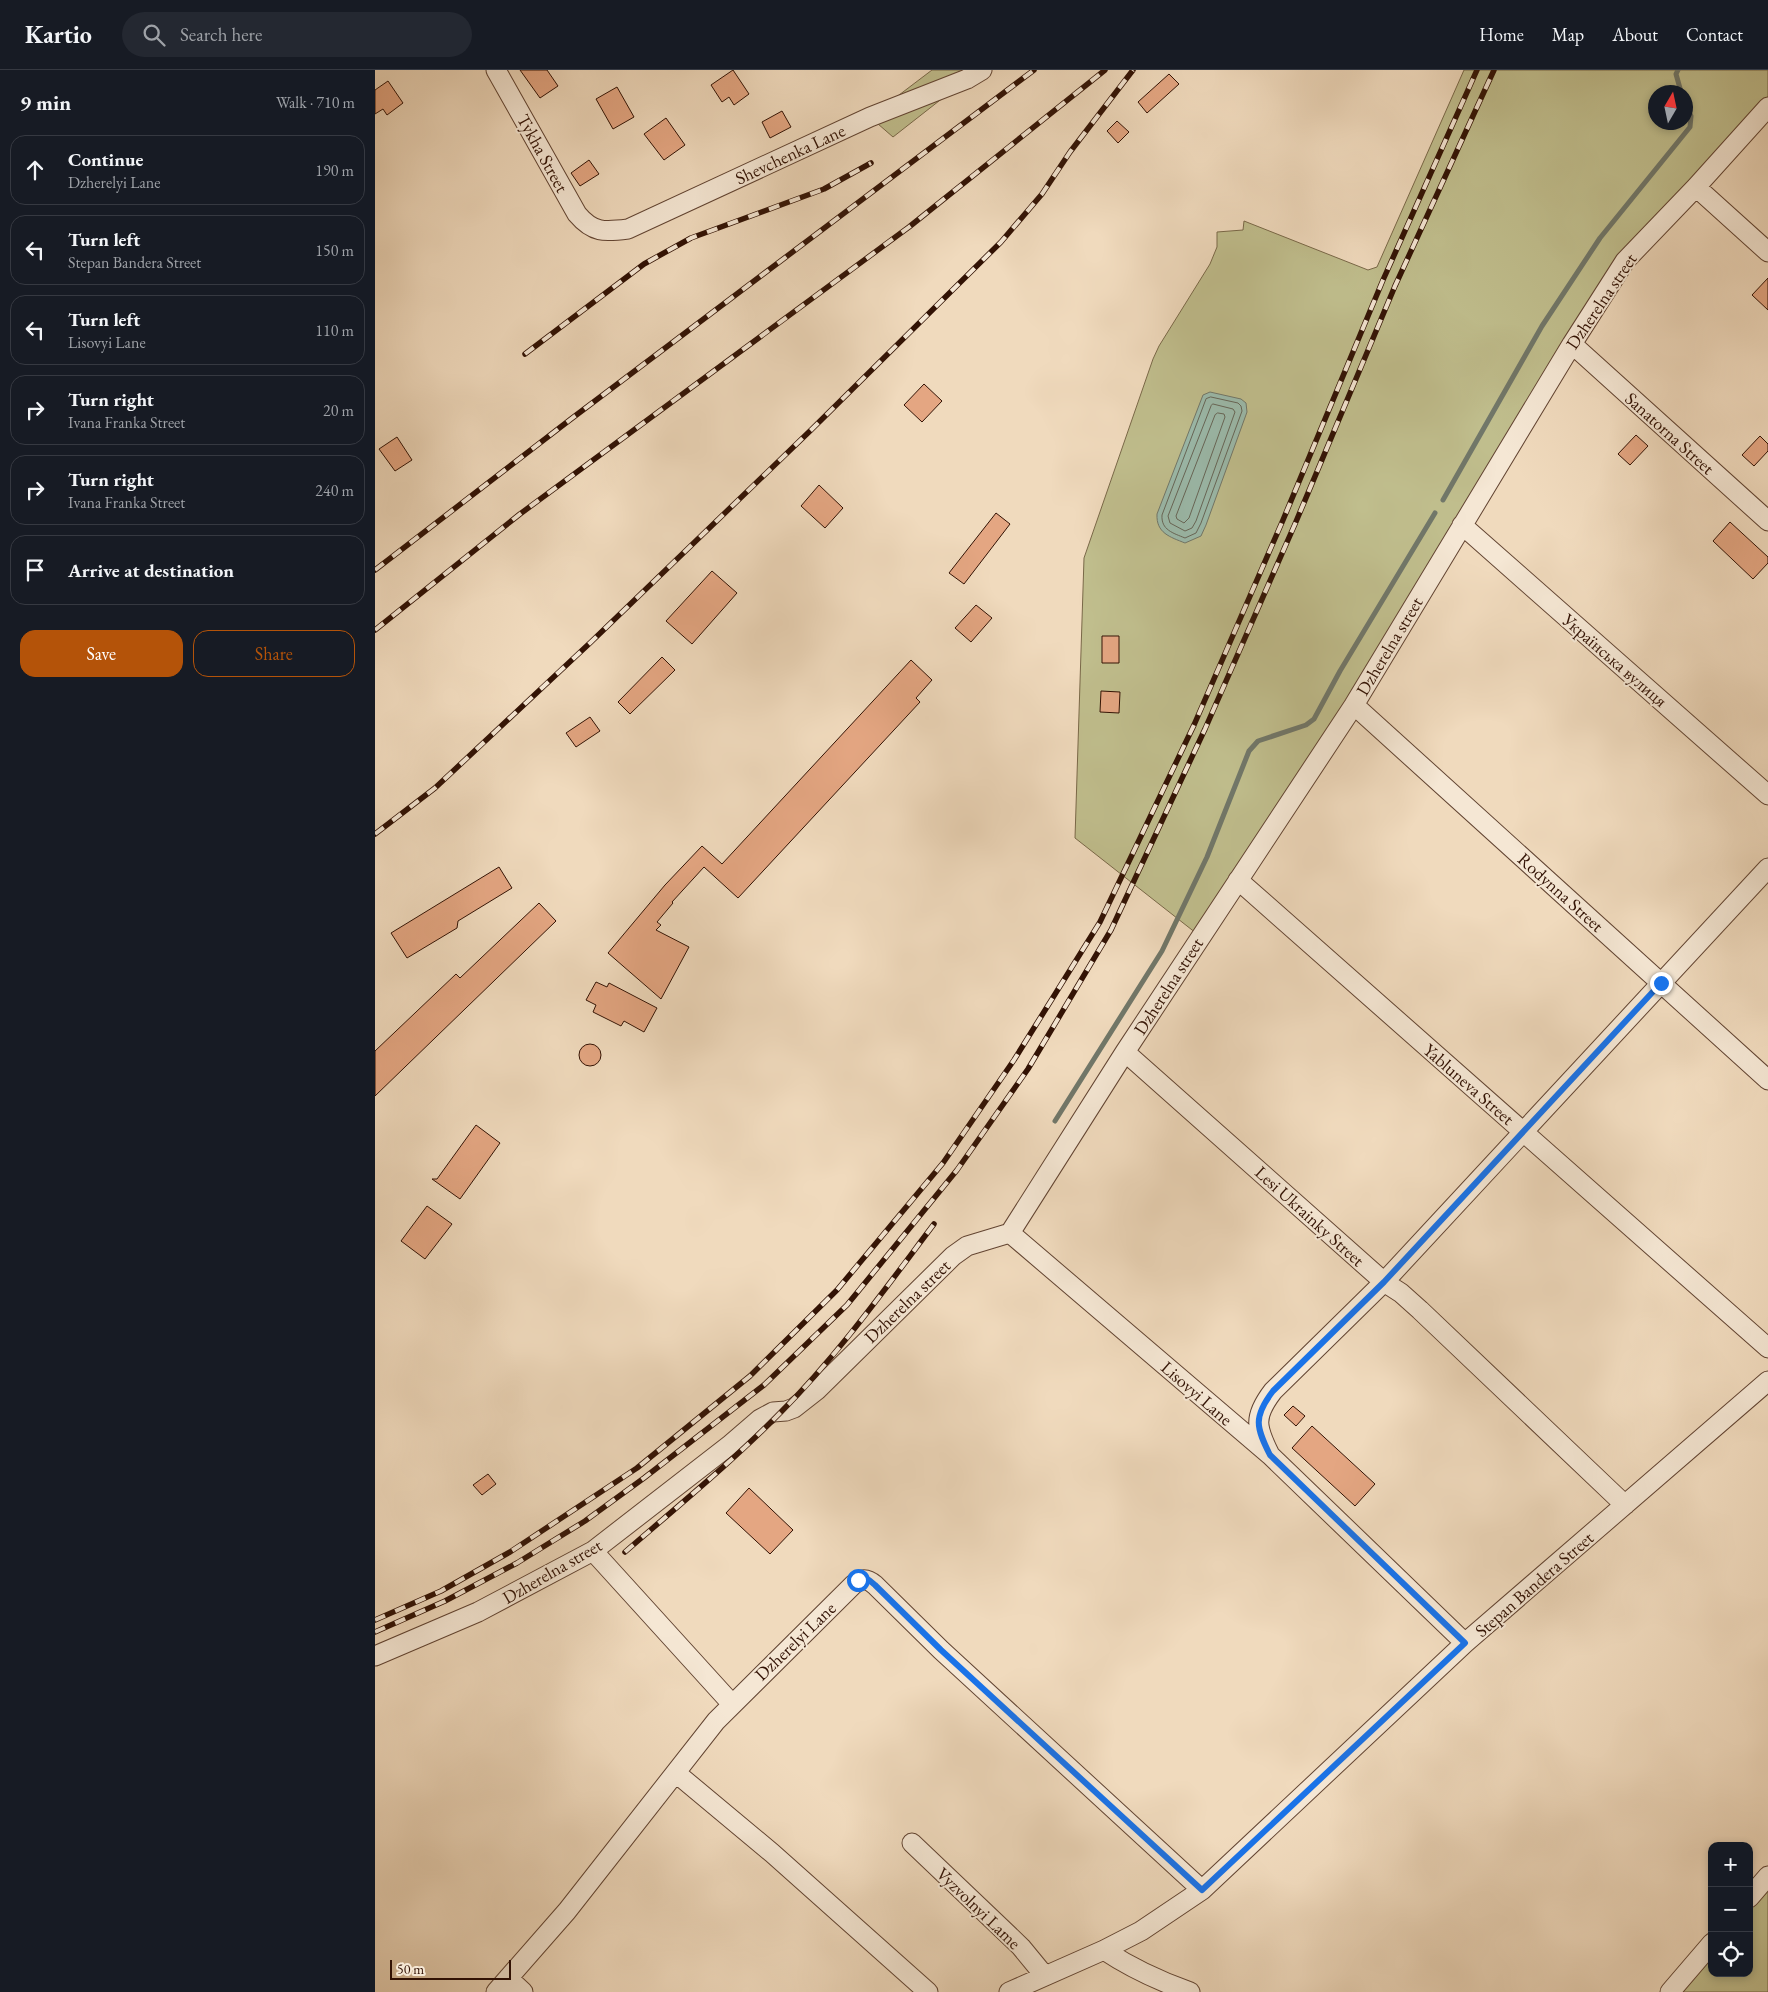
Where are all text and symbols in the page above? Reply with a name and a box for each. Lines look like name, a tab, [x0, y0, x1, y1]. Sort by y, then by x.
search box	[122, 12, 472, 57]
text: Kartio	[25, 19, 92, 50]
icon: search	[140, 21, 168, 49]
text: Search here	[180, 22, 262, 47]
text: Home	[1479, 23, 1524, 46]
text: Map	[1552, 23, 1584, 46]
text: About	[1612, 23, 1658, 46]
text: Contact	[1686, 23, 1743, 46]
north arrow	[1648, 85, 1693, 130]
text: 9 min	[20, 89, 71, 116]
text: Walk · 710 m	[276, 92, 355, 113]
street label: Tykha Street	[512, 110, 574, 197]
street label: Shevchenka Lane	[731, 119, 849, 189]
text: Continue	[68, 147, 143, 172]
icon: ahead	[21, 156, 49, 184]
text: 190 m	[315, 160, 354, 181]
text: Dzherelyi Lane	[68, 172, 161, 193]
text: Turn left	[68, 227, 140, 252]
icon: left	[21, 236, 49, 264]
text: 150 m	[315, 240, 354, 261]
street label: Dzherelna street	[1560, 248, 1642, 354]
text: Stepan Bandera Street	[68, 252, 201, 273]
text: Turn left	[68, 307, 140, 332]
icon: left	[21, 316, 49, 344]
text: 110 m	[315, 320, 354, 341]
text: Lisovyi Lane	[68, 332, 146, 353]
text: Turn right	[68, 387, 154, 412]
street label: Sanatorna Street	[1620, 387, 1720, 479]
icon: right	[21, 396, 49, 424]
text: 20 m	[323, 400, 354, 421]
text: Ivana Franka Street	[68, 412, 185, 433]
text: Turn right	[68, 467, 154, 492]
icon: right	[21, 476, 49, 504]
text: 240 m	[315, 480, 354, 501]
text: Ivana Franka Street	[68, 492, 185, 513]
icon: arrive	[21, 556, 49, 584]
text: Arrive at destination	[68, 558, 234, 583]
street label: Dzherelna street	[1350, 592, 1428, 700]
street label: Українська вулиця	[1557, 607, 1672, 712]
button: Save	[20, 630, 183, 677]
button: Share	[193, 630, 355, 677]
street label: Rodynna Street	[1513, 847, 1609, 937]
street label: Dzherelna street	[1128, 933, 1208, 1039]
route end	[1650, 972, 1673, 995]
street label: Yabluneva Street	[1419, 1038, 1519, 1130]
street label: Lesi Ukrainky Street	[1250, 1161, 1370, 1272]
street label: Dzherelna street	[859, 1254, 955, 1348]
street label: Lisovyi Lane	[1156, 1356, 1238, 1430]
street label: Stepan Bandera Street	[1470, 1526, 1598, 1642]
street label: Dzherelna street	[498, 1533, 606, 1609]
route start	[847, 1569, 870, 1592]
street label: Dzherelyi Lane	[750, 1597, 840, 1685]
map controls	[1708, 1842, 1753, 1977]
button: +	[1708, 1842, 1753, 1887]
street label: Vyzvolnyi Lame	[932, 1862, 1026, 1954]
button: −	[1708, 1887, 1753, 1932]
button: locate	[1708, 1932, 1753, 1977]
scale bar	[390, 1957, 511, 1980]
text: 50 m	[397, 1960, 424, 1978]

